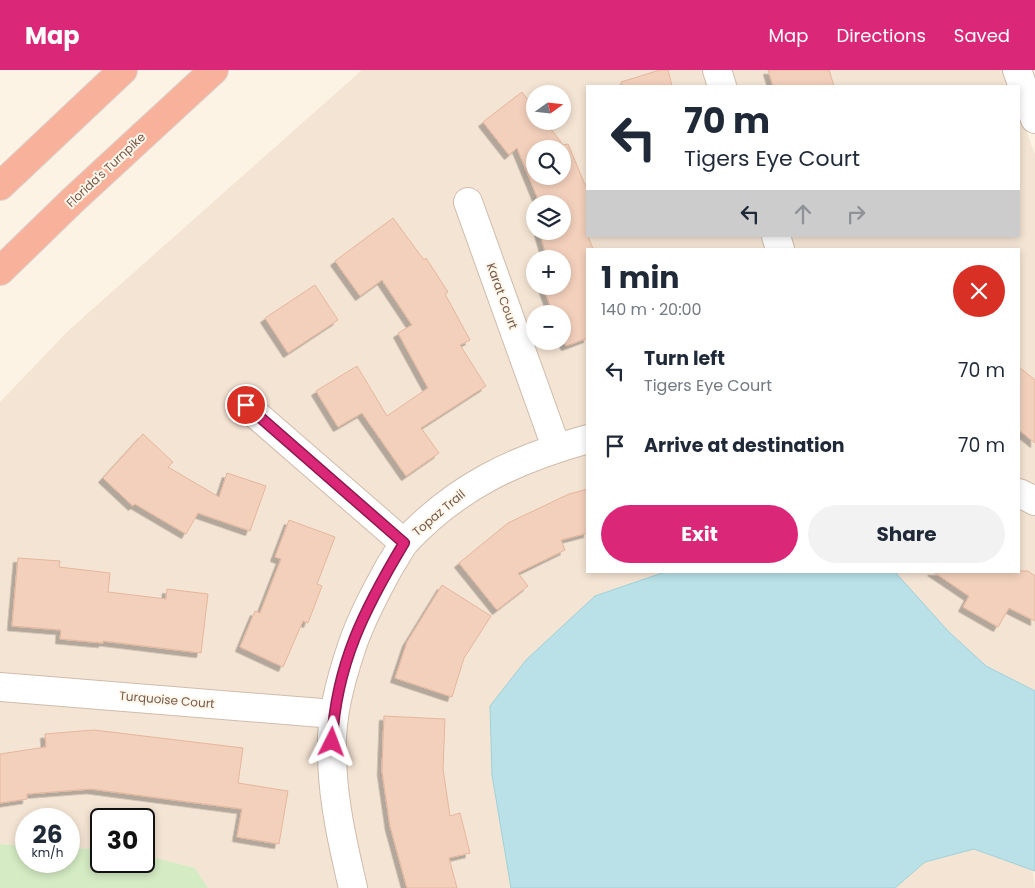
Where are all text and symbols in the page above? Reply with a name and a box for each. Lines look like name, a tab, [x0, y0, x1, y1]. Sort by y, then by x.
text: Map	[25, 19, 80, 52]
text: Map	[769, 23, 808, 48]
text: Directions	[836, 23, 926, 48]
text: Saved	[954, 23, 1010, 48]
north arrow	[526, 85, 571, 130]
map controls	[526, 85, 571, 350]
text: 70 m	[684, 96, 770, 145]
icon: left	[601, 105, 666, 170]
street label: Florida's Turnpike	[62, 128, 149, 211]
button: search	[526, 140, 571, 185]
text: Tigers Eye Court	[684, 143, 860, 174]
button: layers	[526, 195, 571, 240]
icon: left	[736, 200, 764, 228]
icon: ahead	[789, 200, 817, 228]
icon: right	[842, 200, 870, 228]
button: +	[526, 250, 571, 295]
text: 1 min	[601, 256, 679, 299]
street label: Karat Court	[483, 261, 522, 331]
button: close	[953, 265, 1005, 317]
text: 140 m · 20:00	[601, 298, 702, 321]
button: −	[526, 305, 571, 350]
text: Turn left	[644, 345, 725, 372]
icon: left	[601, 357, 629, 385]
text: 70 m	[958, 357, 1005, 384]
text: Tigers Eye Court	[644, 374, 772, 397]
pin	[225, 384, 267, 426]
icon: arrive	[232, 391, 260, 419]
icon: arrive	[601, 432, 629, 460]
text: Arrive at destination	[644, 432, 845, 459]
text: 70 m	[958, 432, 1005, 459]
street label: Topaz Trail	[409, 485, 469, 540]
button: Exit	[601, 505, 798, 563]
button: Share	[808, 505, 1005, 563]
street label: Turquoise Court	[119, 687, 215, 712]
position arrow	[305, 715, 357, 767]
speed limit sign: 30	[90, 808, 155, 873]
text: 26	[32, 817, 63, 852]
text: km/h	[32, 844, 63, 861]

